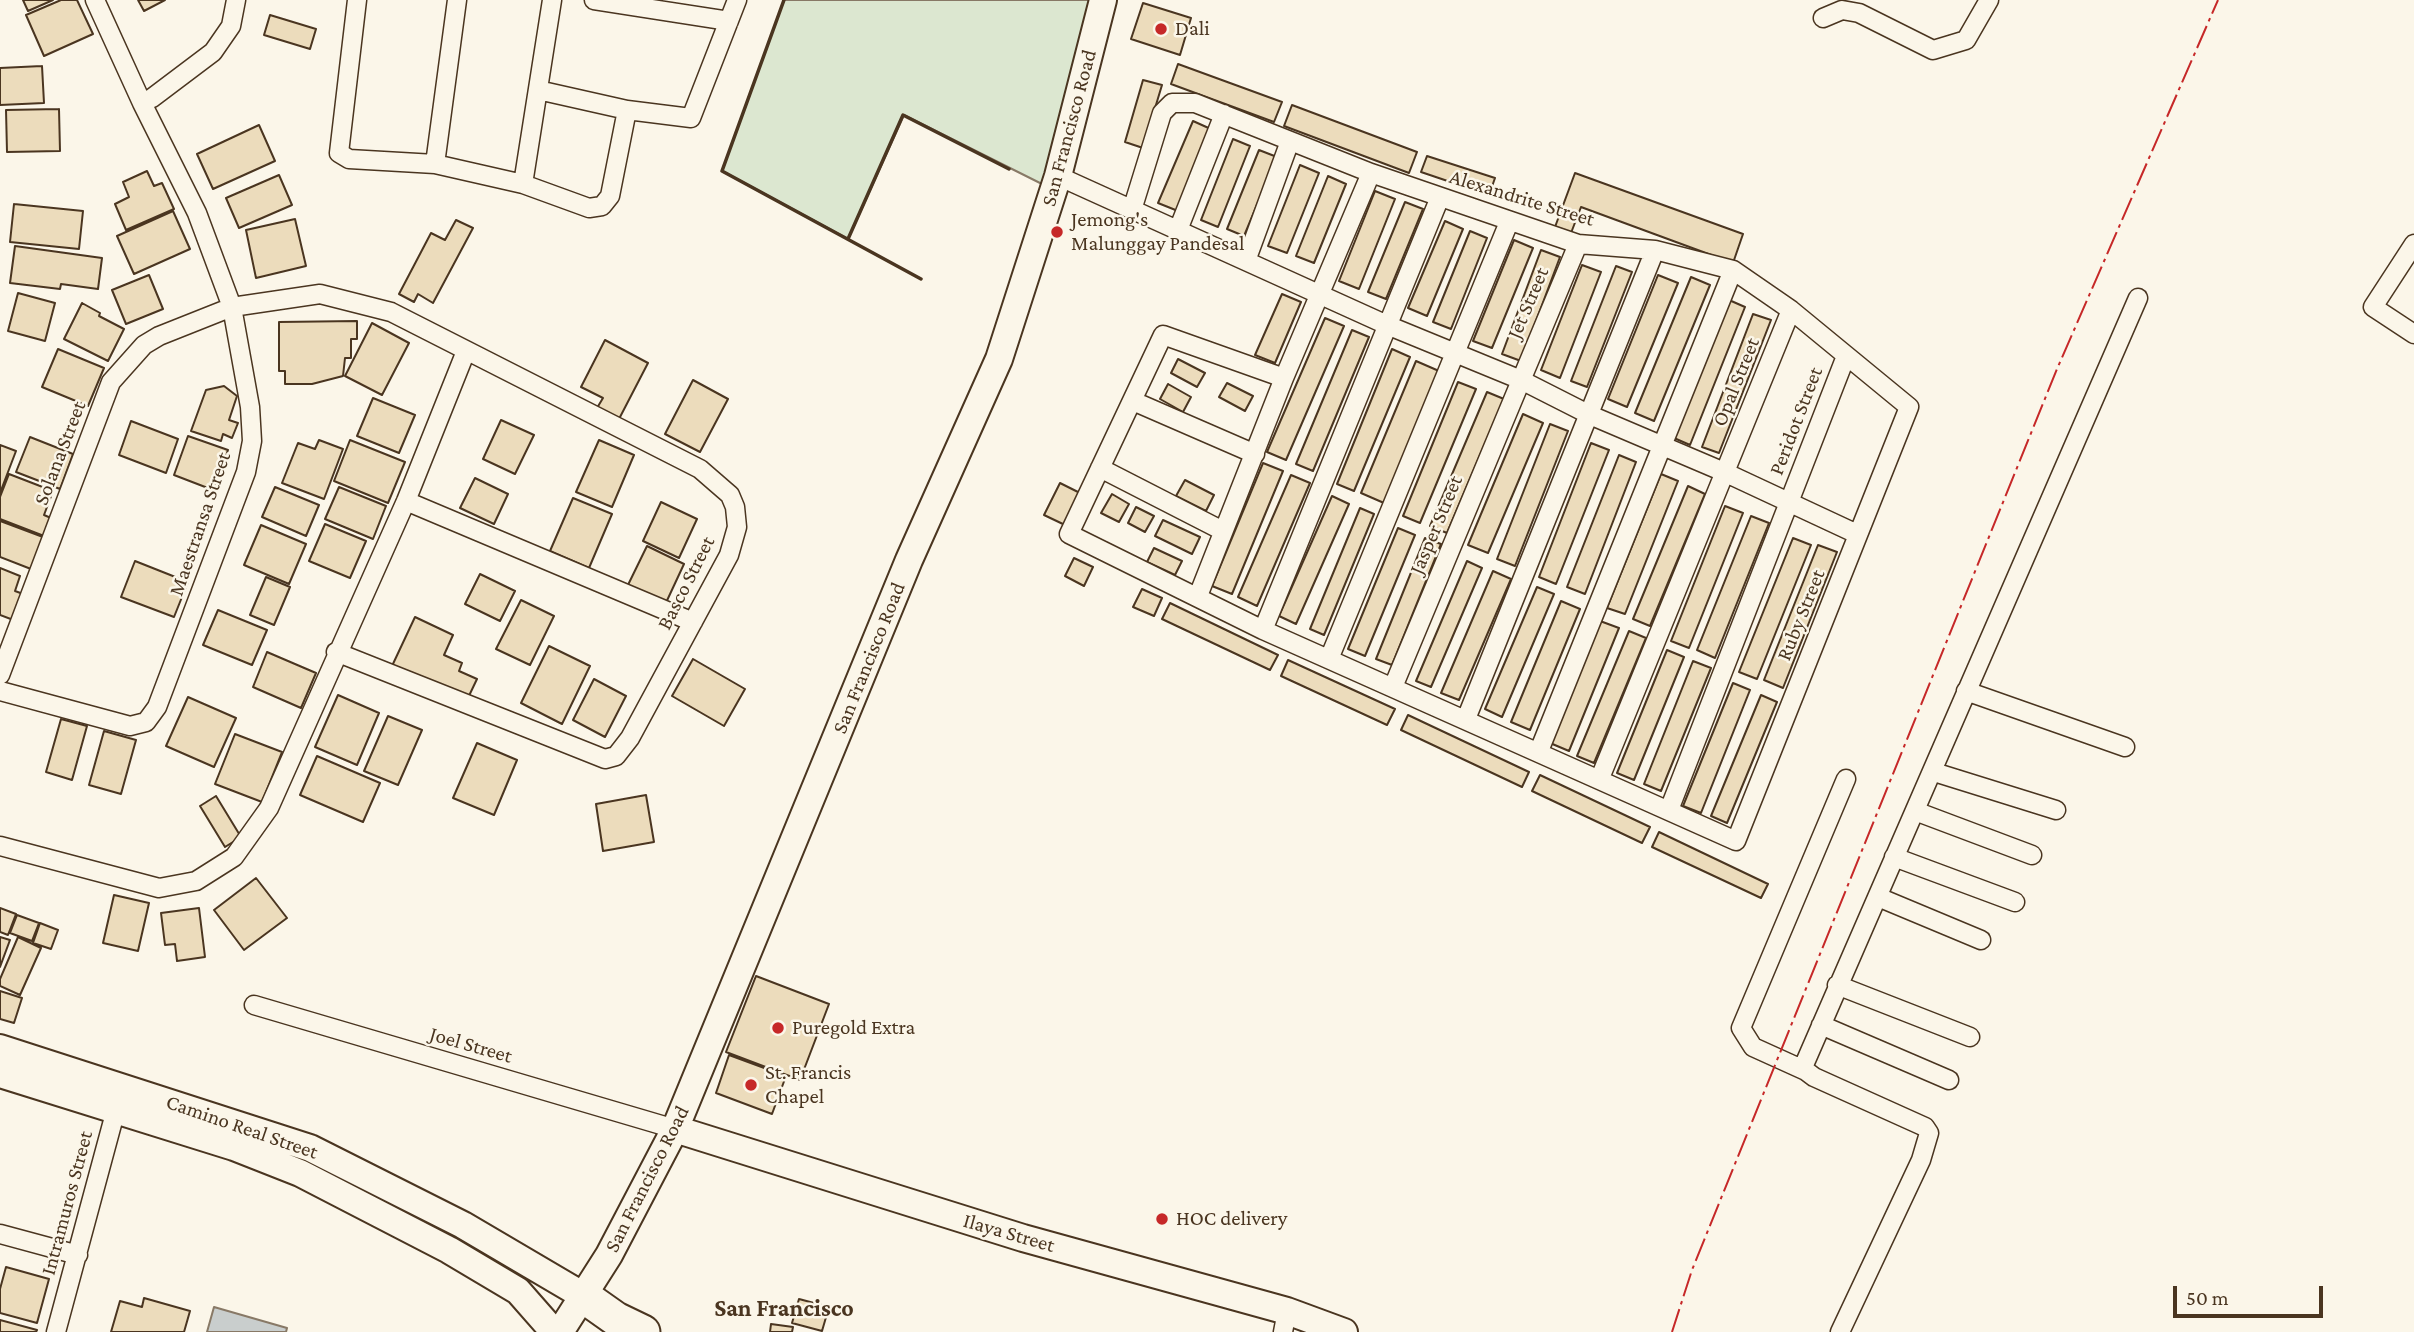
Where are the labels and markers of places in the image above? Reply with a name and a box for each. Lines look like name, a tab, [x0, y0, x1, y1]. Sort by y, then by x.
place label: Dali	[1175, 16, 1210, 42]
marker: Dali	[1153, 21, 1169, 37]
place label: Jemong's Malunggay Pandesal	[1071, 207, 1245, 257]
marker: Jemong's Malunggay Pandesal	[1049, 224, 1065, 240]
place label: Puregold Extra	[792, 1015, 915, 1041]
marker: Puregold Extra	[770, 1020, 786, 1036]
place label: St. Francis Chapel	[765, 1060, 851, 1110]
marker: St. Francis Chapel	[743, 1077, 759, 1093]
place label: HOC delivery	[1176, 1206, 1287, 1232]
marker: HOC delivery	[1154, 1211, 1170, 1227]

